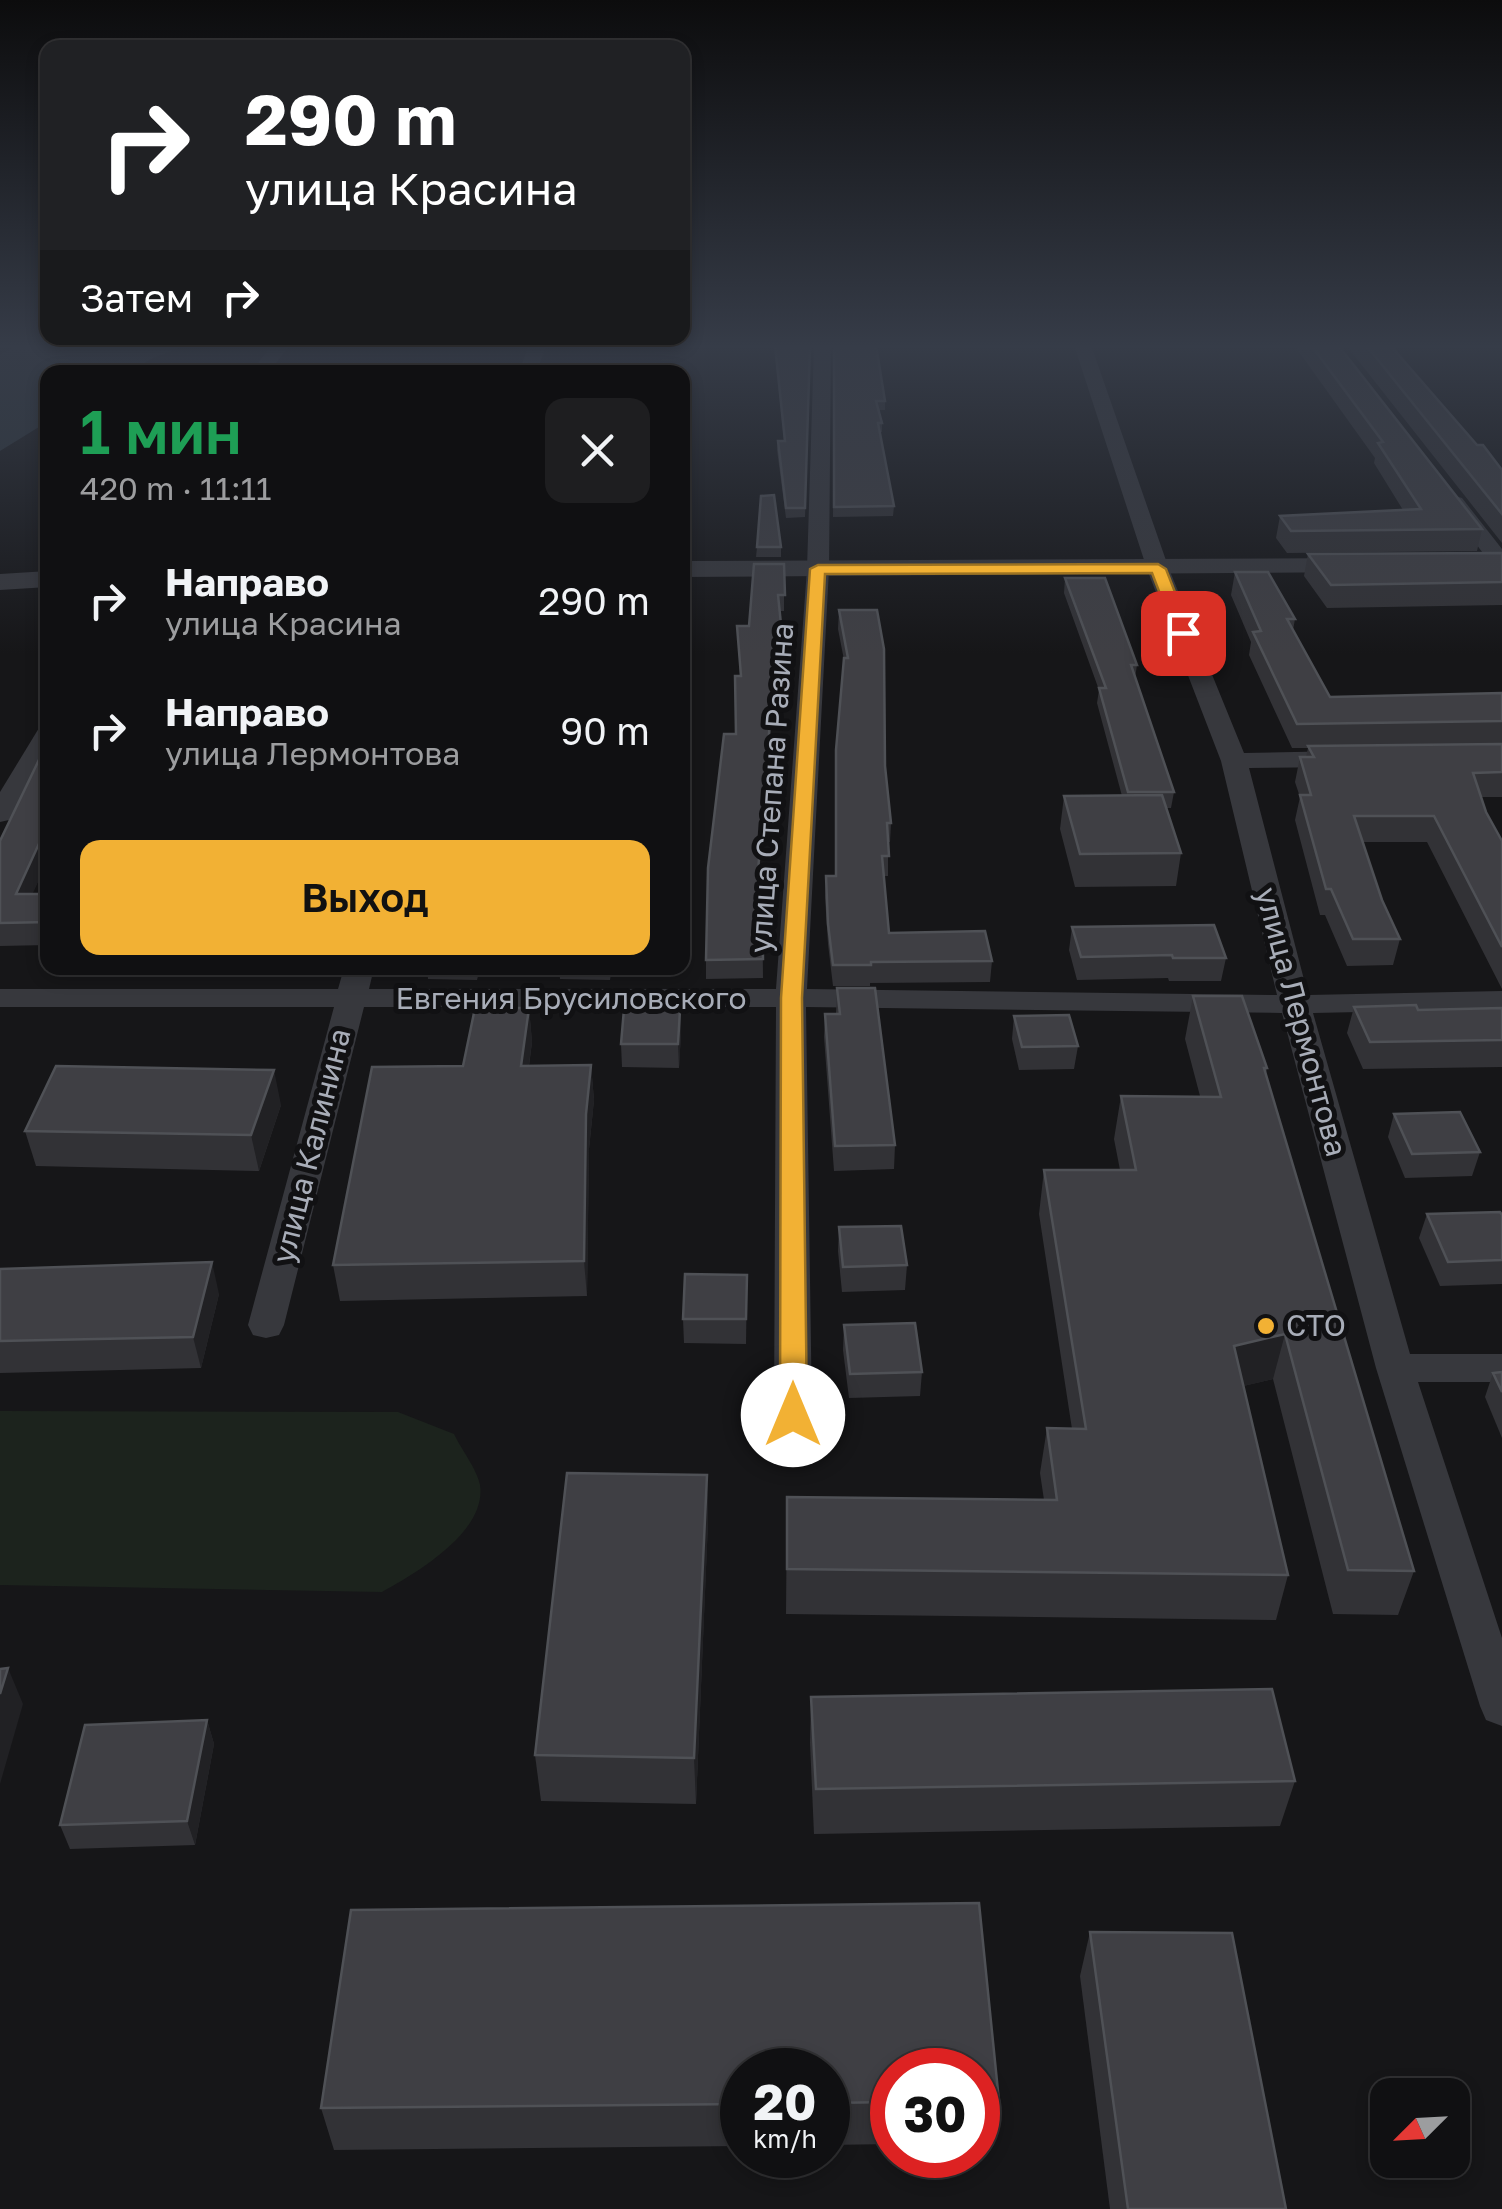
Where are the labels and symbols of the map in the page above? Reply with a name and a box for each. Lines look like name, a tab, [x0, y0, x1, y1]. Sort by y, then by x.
pin	[1141, 591, 1226, 676]
street label: улица Степана Разина	[741, 621, 801, 954]
street label: улица Лермонтова	[1249, 883, 1355, 1160]
street label: Евгения Брусиловского	[396, 980, 747, 1016]
street label: улица Калинина	[264, 1025, 358, 1267]
place label: СТО	[1286, 1307, 1346, 1343]
marker: СТО	[1255, 1315, 1277, 1337]
position arrow	[741, 1363, 845, 1467]
speed limit sign: 30	[870, 2048, 1000, 2178]
north arrow	[1370, 2078, 1470, 2178]

